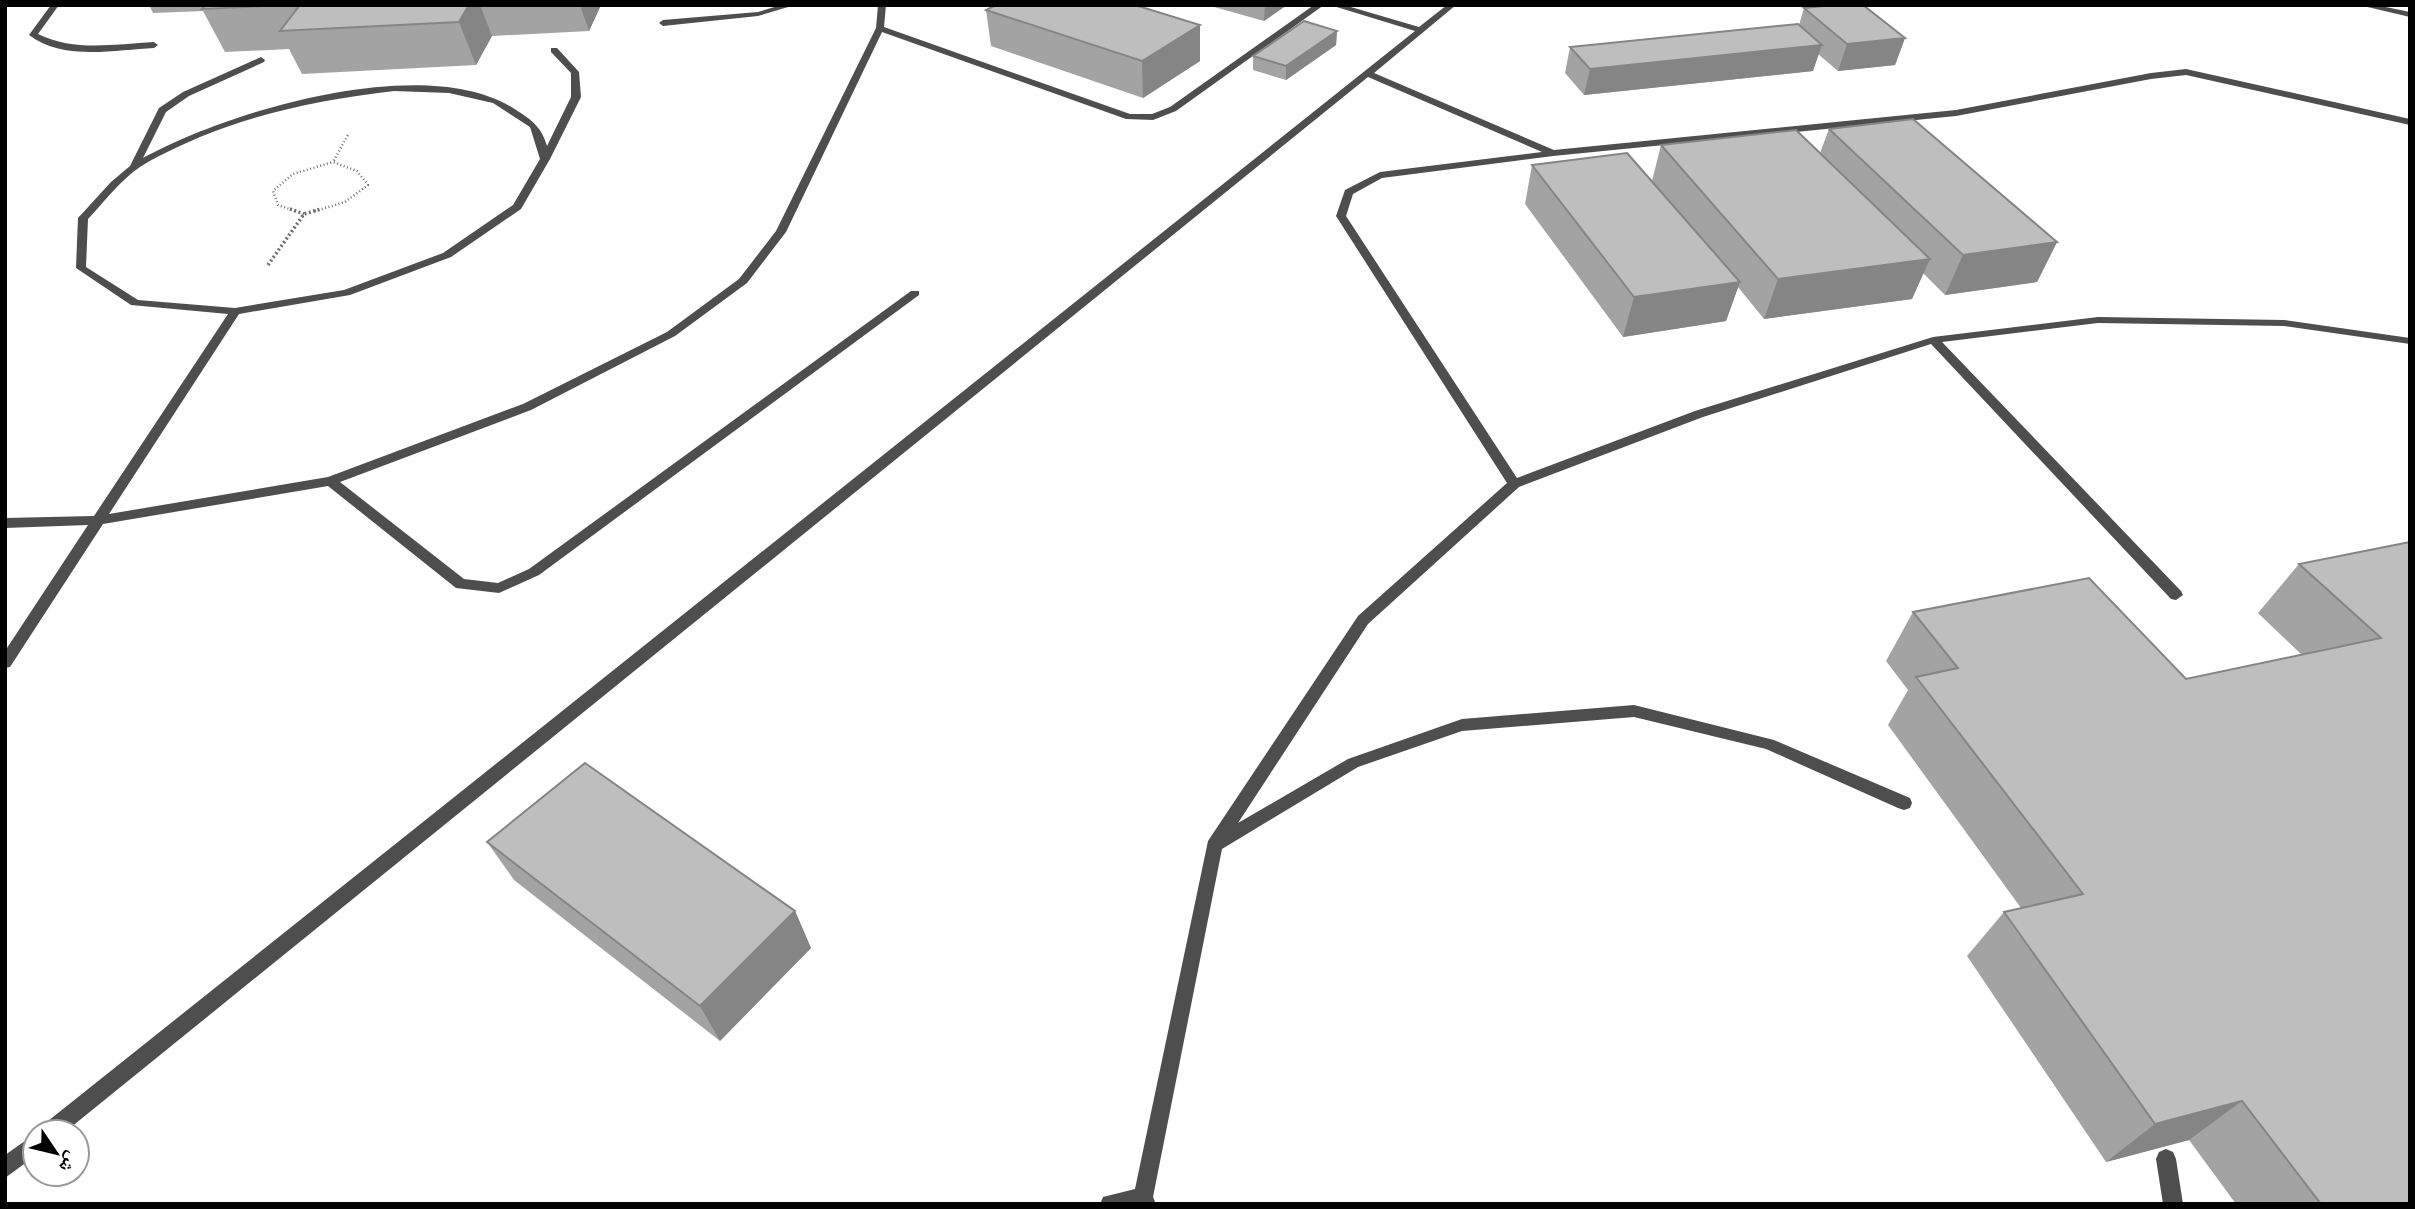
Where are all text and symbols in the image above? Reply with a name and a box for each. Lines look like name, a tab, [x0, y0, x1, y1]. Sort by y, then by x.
north arrow	[21, 1118, 91, 1188]
text: ش	[54, 1148, 85, 1177]

